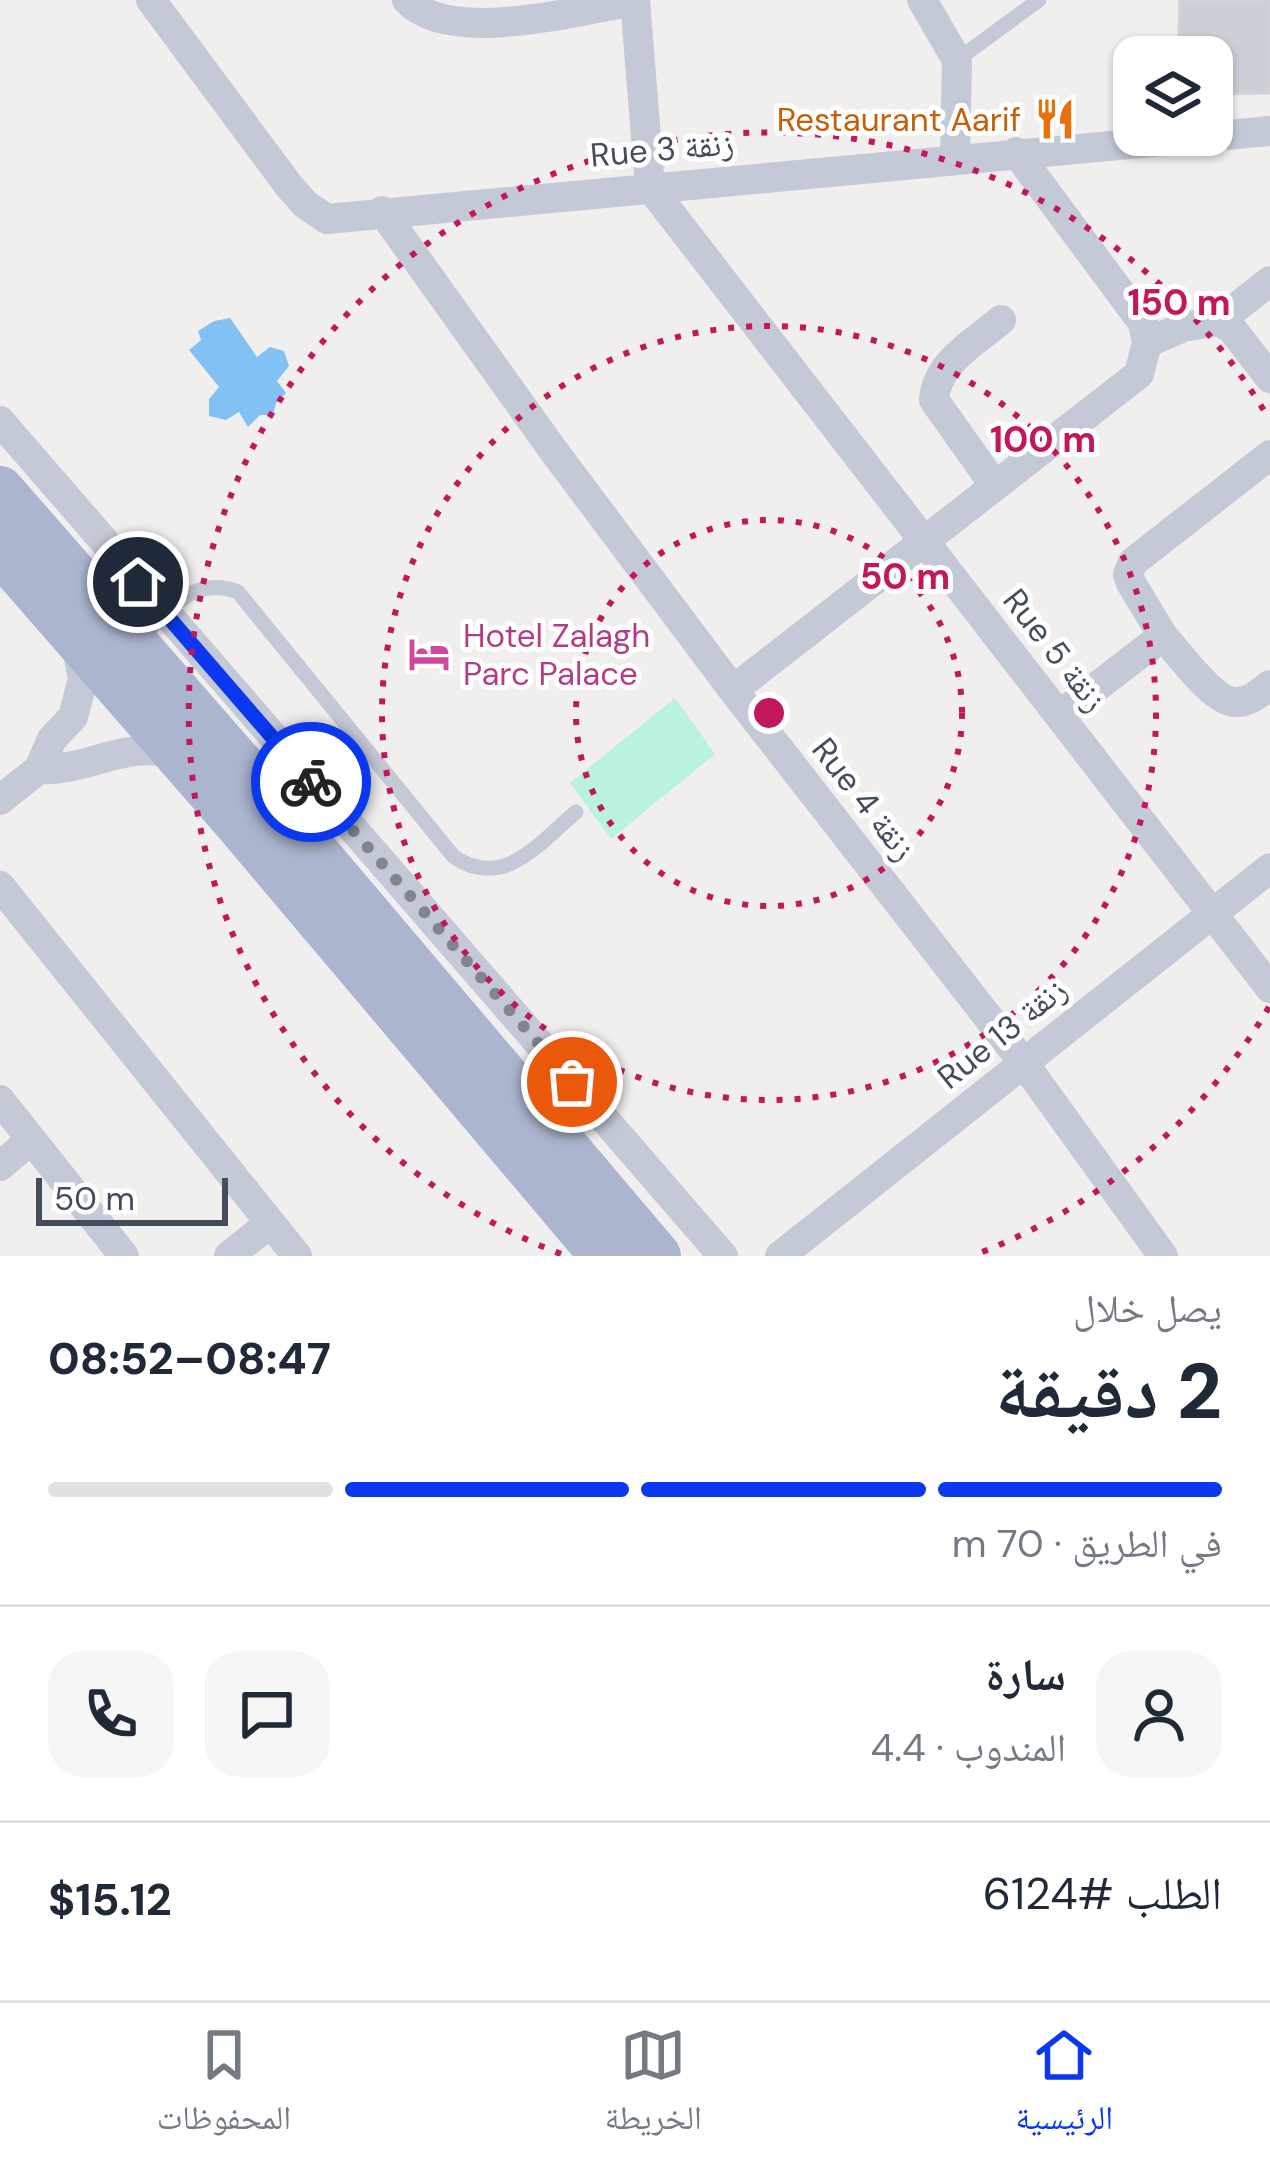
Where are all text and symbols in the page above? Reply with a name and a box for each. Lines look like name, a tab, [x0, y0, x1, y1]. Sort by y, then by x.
map controls	[1113, 36, 1233, 156]
button: layers	[1113, 36, 1233, 156]
restaurant icon: Restaurant Aarif	[1032, 96, 1078, 142]
place label: Restaurant Aarif	[777, 98, 1021, 141]
street label: Rue 3 زنقة	[588, 121, 736, 177]
text: 150 m	[1127, 279, 1231, 326]
text: 100 m	[990, 416, 1096, 463]
pin	[87, 531, 189, 633]
icon: home	[105, 549, 171, 615]
text: 50 m	[860, 553, 950, 600]
street label: Rue 5 زنقة	[994, 580, 1116, 720]
place label: Hotel Zalagh Parc Palace	[463, 614, 650, 695]
hotel icon: Hotel Zalagh Parc Palace	[406, 631, 452, 677]
centre of rings	[748, 692, 790, 734]
courier	[251, 722, 371, 842]
street label: Rue 4 زنقة	[803, 729, 925, 869]
icon: bike	[278, 749, 344, 815]
street label: Rue 13 زنقة	[929, 968, 1075, 1098]
pin	[521, 1031, 623, 1133]
icon: bag	[539, 1049, 605, 1115]
scale bar	[36, 1172, 228, 1225]
text: 50 m	[54, 1177, 135, 1220]
text: يصل خلال	[1073, 1283, 1222, 1334]
text: 08:47–08:52	[48, 1329, 331, 1388]
text: 2 دقيقة	[995, 1341, 1222, 1442]
text: في الطريق · 70 m	[952, 1518, 1222, 1569]
text: سارة	[985, 1645, 1066, 1704]
button: phone	[48, 1651, 174, 1777]
button: chat	[204, 1651, 330, 1777]
button: person	[1096, 1651, 1222, 1777]
text: المندوب · 4.4	[871, 1722, 1066, 1773]
text: الطلب #6124	[983, 1864, 1222, 1923]
text: $15.12	[48, 1870, 172, 1929]
tab: المحفوظات	[157, 2022, 291, 2150]
tab: الخريطة	[605, 2022, 702, 2150]
tab: الرئيسية	[1015, 2022, 1113, 2150]

